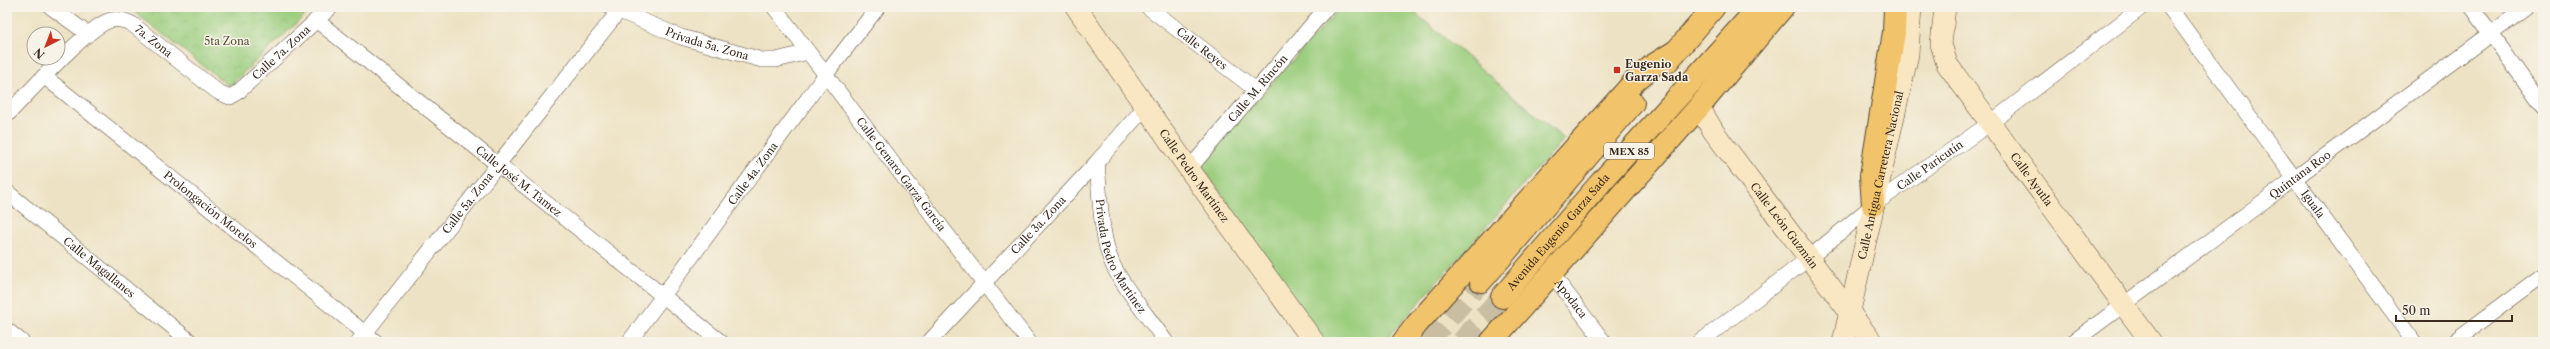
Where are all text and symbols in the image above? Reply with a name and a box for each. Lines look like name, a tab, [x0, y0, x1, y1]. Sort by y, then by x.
street label: 7a. Zona	[132, 22, 175, 60]
street label: Calle 7a. Zona	[249, 22, 313, 83]
street label: Privada 5a. Zona	[663, 24, 751, 63]
street label: Calle Reyes	[1174, 24, 1230, 73]
north arrow	[26, 26, 66, 66]
park label: 5ta Zona	[204, 34, 250, 48]
text: N	[31, 45, 48, 62]
street label: Calle M. Rincón	[1225, 51, 1291, 125]
place label: Eugenio Garza Sada	[1625, 57, 1689, 84]
marker: Eugenio Garza Sada	[1612, 65, 1622, 75]
street label: Calle Antigua Carretera Nacional	[1855, 89, 1907, 261]
street label: Calle Genaro Garza García	[853, 114, 949, 234]
street label: Calle Pedro Martínez	[1156, 126, 1232, 225]
street label: Calle Paricutín	[1894, 137, 1966, 193]
street label: Calle 4a. Zona	[725, 139, 781, 208]
street label: Calle José M. Tamez	[473, 143, 565, 220]
road number: MEX 85	[1604, 143, 1654, 159]
street label: Quintana Roo	[2266, 147, 2334, 202]
street label: Calle Ayutla	[2007, 150, 2056, 209]
street label: Prolongación Morelos	[161, 168, 260, 251]
street label: Calle 5a. Zona	[439, 169, 496, 237]
street label: Avenida Eugenio Garza Sada	[1503, 170, 1612, 294]
street label: Calle León Guzmán	[1747, 180, 1821, 271]
street label: Iguala	[2298, 187, 2328, 221]
street label: Calle 3a. Zona	[1008, 193, 1069, 257]
street label: Privada Pedro Martínez	[1093, 198, 1149, 316]
street label: Calle Magallanes	[60, 234, 138, 301]
street label: Apodaca	[1551, 275, 1590, 321]
scale bar	[2396, 297, 2512, 323]
text: 50 m	[2402, 303, 2431, 318]

